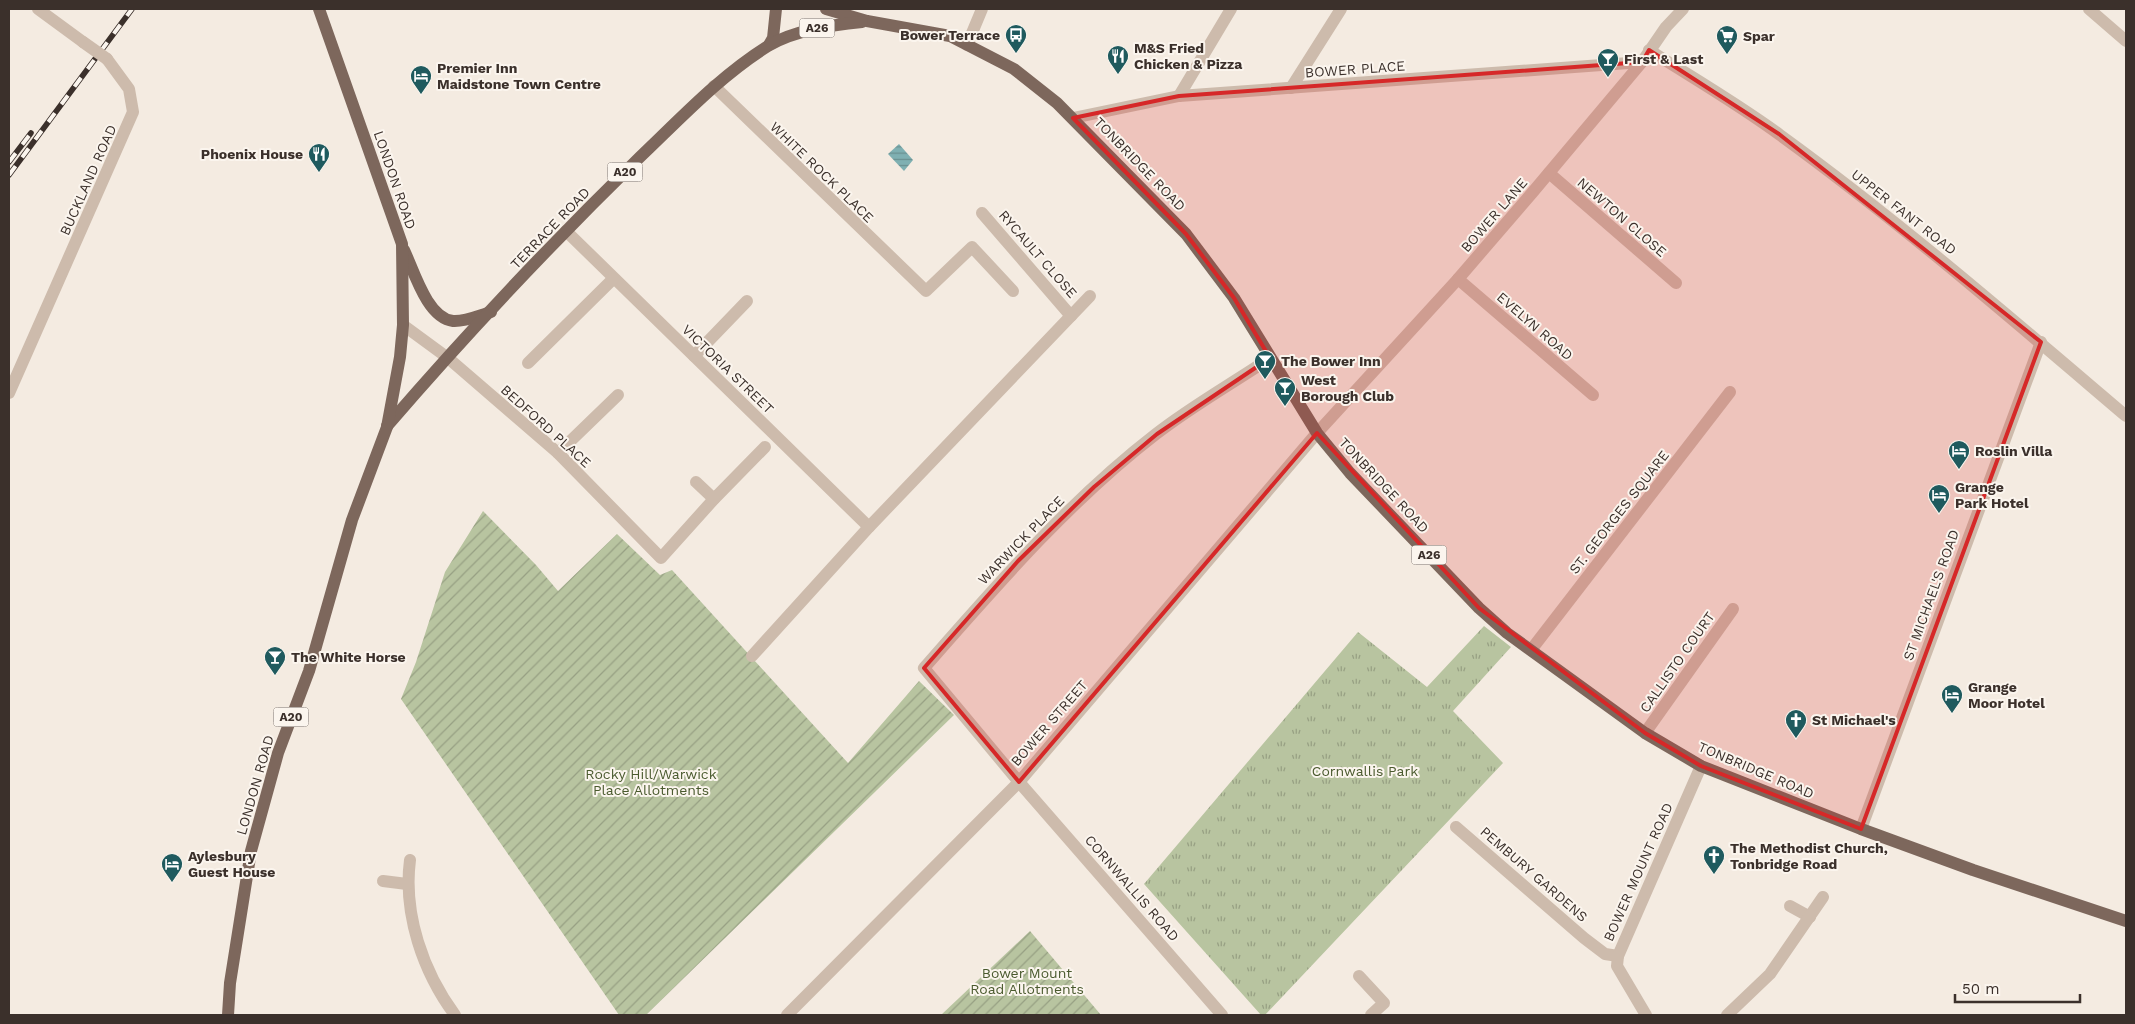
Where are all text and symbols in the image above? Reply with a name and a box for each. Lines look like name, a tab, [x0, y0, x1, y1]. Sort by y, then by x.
road number: A26	[800, 18, 834, 38]
bus stop icon: Bower Terrace	[1004, 23, 1028, 54]
supermarket icon: Spar	[1715, 24, 1739, 55]
place label: Bower Terrace	[900, 27, 1000, 43]
place label: Spar	[1743, 28, 1775, 44]
place label: M&S Fried Chicken & Pizza	[1134, 40, 1243, 72]
restaurant icon: M&S Fried Chicken & Pizza	[1106, 44, 1130, 75]
bar icon: First & Last	[1596, 47, 1620, 78]
place label: First & Last	[1624, 51, 1703, 67]
street label: BOWER PLACE	[1304, 58, 1406, 80]
place label: Premier Inn Maidstone Town Centre	[437, 60, 601, 92]
hotel icon: Premier Inn Maidstone Town Centre	[409, 64, 433, 95]
street label: TONBRIDGE ROAD	[1091, 114, 1189, 214]
street label: WHITE ROCK PLACE	[767, 118, 877, 226]
street label: BUCKLAND ROAD	[56, 122, 120, 238]
street label: LONDON ROAD	[371, 129, 419, 231]
restaurant icon: Phoenix House	[307, 142, 331, 173]
place label: Phoenix House	[201, 146, 303, 162]
road number: A20	[608, 162, 642, 182]
street label: UPPER FANT ROAD	[1848, 166, 1960, 258]
street label: NEWTON CLOSE	[1574, 174, 1670, 260]
street label: BOWER LANE	[1458, 175, 1531, 255]
street label: TERRACE ROAD	[507, 184, 593, 272]
street label: RYCAULT CLOSE	[996, 207, 1080, 301]
street label: EVELYN ROAD	[1494, 289, 1576, 363]
street label: VICTORIA STREET	[679, 321, 777, 417]
bar icon: The Bower Inn	[1253, 349, 1277, 380]
place label: The Bower Inn	[1281, 353, 1381, 369]
place label: West Borough Club	[1301, 372, 1394, 404]
bar icon: West Borough Club	[1273, 376, 1297, 407]
street label: BEDFORD PLACE	[498, 381, 594, 471]
street label: TONBRIDGE ROAD	[1336, 434, 1432, 536]
hotel icon: Roslin Villa	[1947, 439, 1971, 470]
place label: Roslin Villa	[1975, 443, 2053, 459]
street label: ST. GEORGES SQUARE	[1566, 447, 1672, 577]
place label: Grange Park Hotel	[1955, 479, 2029, 511]
hotel icon: Grange Park Hotel	[1927, 483, 1951, 514]
street label: WARWICK PLACE	[975, 492, 1067, 588]
street label: ST MICHAEL'S ROAD	[1900, 527, 1962, 663]
road number: A26	[1412, 546, 1446, 564]
street label: CALLISTO COURT	[1636, 608, 1718, 715]
bar icon: The White Horse	[263, 645, 287, 676]
place label: The White Horse	[291, 649, 406, 665]
street label: BOWER STREET	[1007, 676, 1091, 769]
place label: Grange Moor Hotel	[1968, 679, 2045, 711]
hotel icon: Grange Moor Hotel	[1940, 683, 1964, 714]
road number: A20	[274, 708, 308, 726]
church icon: St Michael's	[1784, 708, 1808, 739]
place label: St Michael's	[1812, 712, 1896, 728]
street label: LONDON ROAD	[233, 733, 277, 837]
street label: TONBRIDGE ROAD	[1696, 738, 1816, 802]
park label: Cornwallis Park	[1312, 763, 1418, 779]
park label: Rocky Hill/Warwick Place Allotments	[585, 766, 717, 798]
street label: BOWER MOUNT ROAD	[1600, 800, 1676, 944]
street label: PEMBURY GARDENS	[1477, 823, 1591, 925]
street label: CORNWALLIS ROAD	[1082, 832, 1182, 944]
place label: The Methodist Church, Tonbridge Road	[1730, 840, 1888, 872]
church icon: The Methodist Church, Tonbridge Road	[1702, 844, 1726, 875]
place label: Aylesbury Guest House	[188, 848, 275, 880]
hotel icon: Aylesbury Guest House	[160, 852, 184, 883]
park label: Bower Mount Road Allotments	[970, 965, 1084, 997]
scale bar	[1955, 972, 2080, 1004]
text: 50 m	[1962, 980, 1999, 998]

